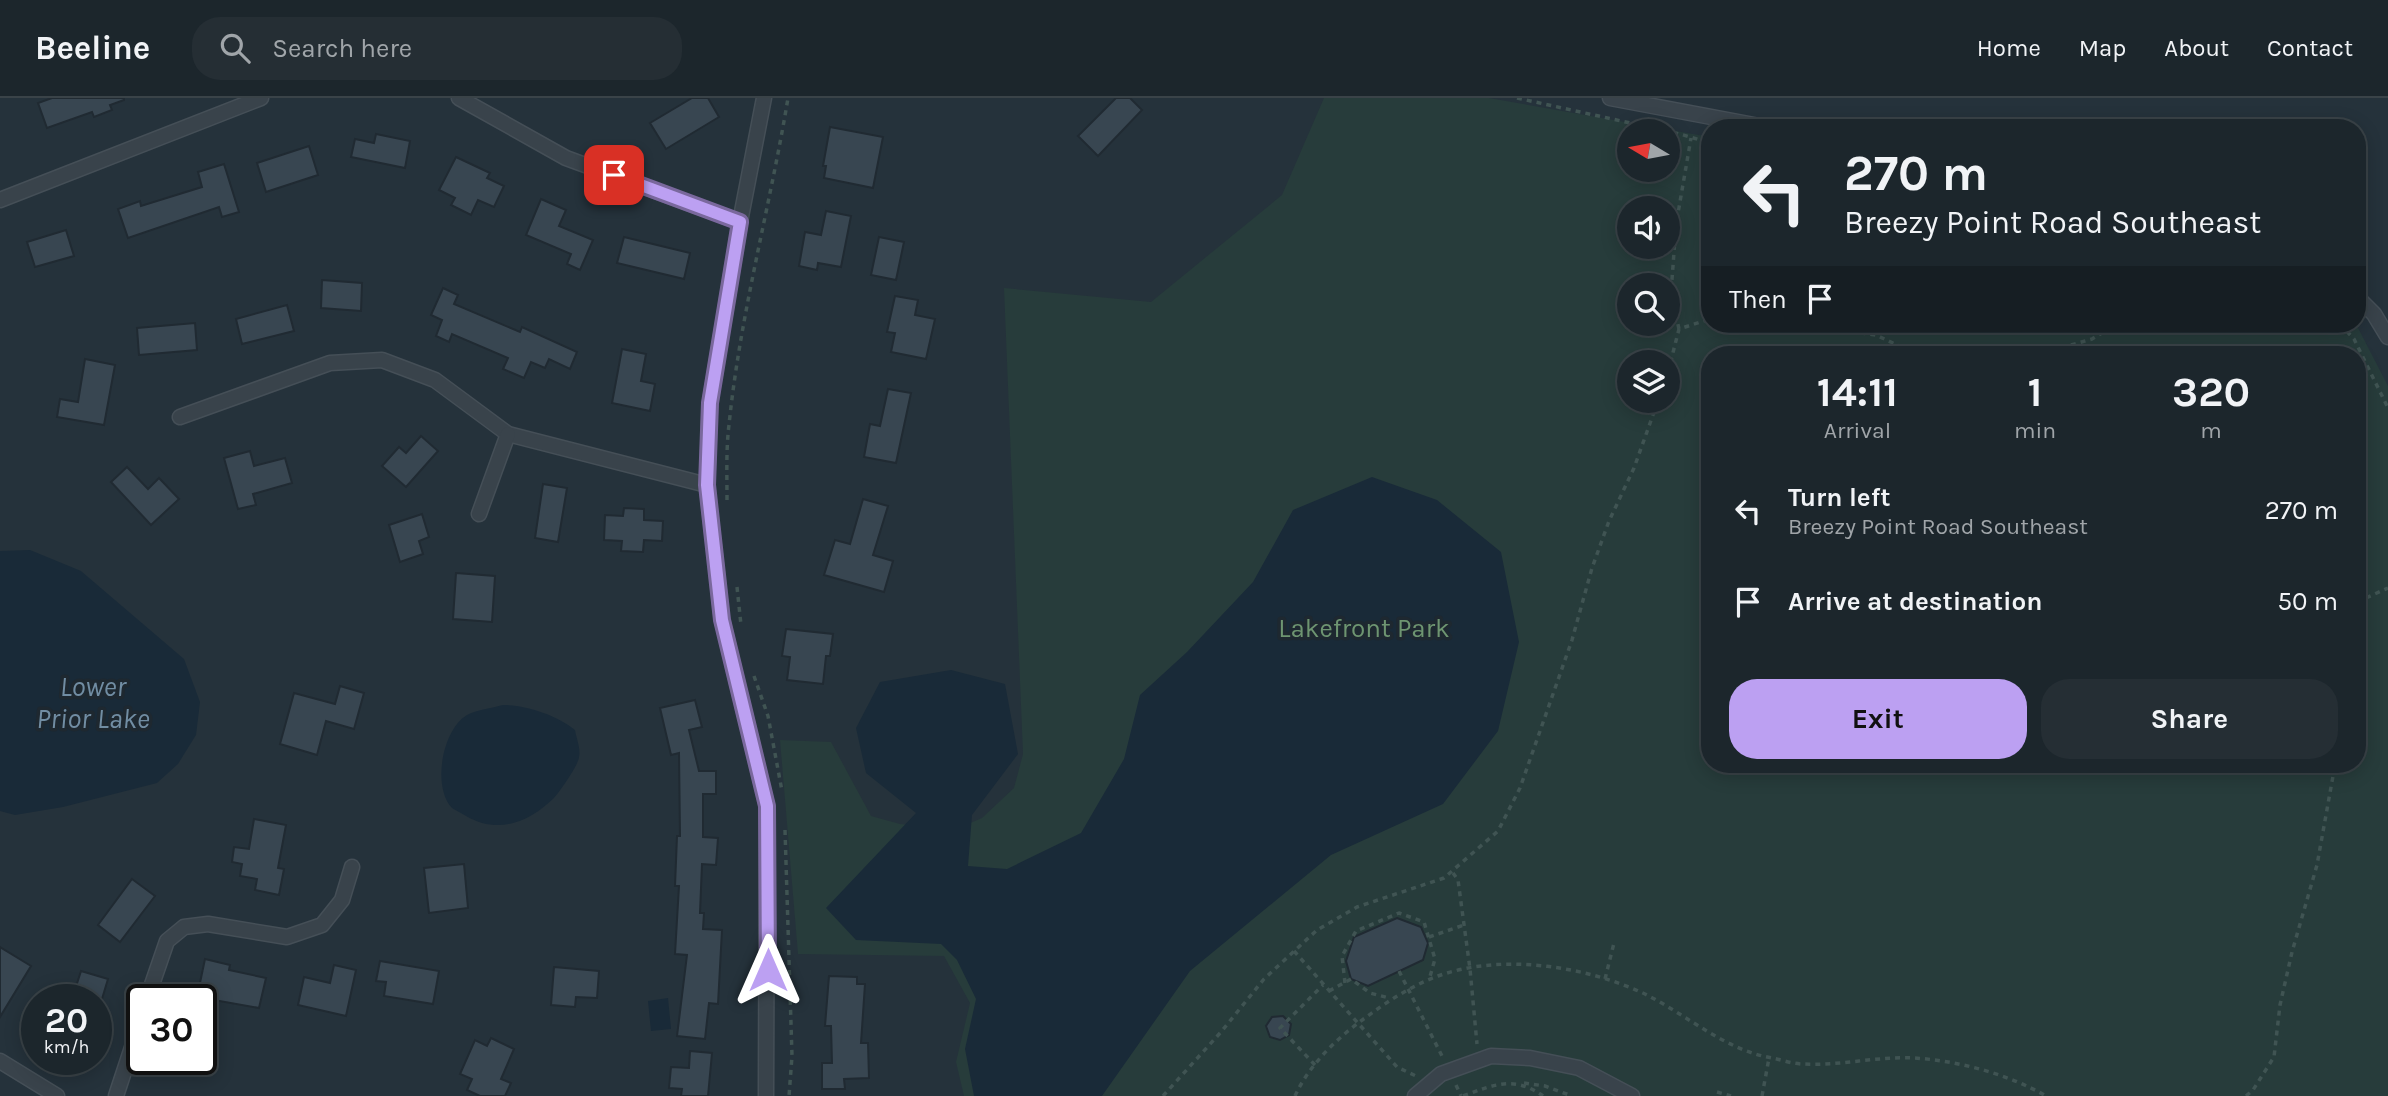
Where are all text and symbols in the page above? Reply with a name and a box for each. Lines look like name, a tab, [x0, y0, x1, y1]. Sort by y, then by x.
search box	[192, 17, 682, 80]
text: Beeline	[35, 29, 150, 67]
icon: search	[216, 29, 254, 67]
text: Search here	[272, 33, 412, 64]
text: Home	[1977, 34, 2041, 62]
text: Map	[2079, 34, 2126, 62]
text: About	[2164, 34, 2229, 62]
text: Contact	[2267, 34, 2353, 62]
north arrow	[1617, 119, 1680, 182]
map controls	[1617, 119, 1680, 413]
pin	[584, 145, 644, 205]
text: 270 m	[1844, 145, 1988, 202]
icon: left	[1729, 147, 1820, 238]
icon: arrive	[595, 156, 633, 194]
button: sound	[1617, 196, 1680, 259]
text: Breezy Point Road Southeast	[1844, 204, 2261, 241]
button: search	[1617, 273, 1680, 336]
icon: arrive	[1801, 280, 1839, 318]
text: Then	[1729, 284, 1787, 315]
button: layers	[1617, 350, 1680, 413]
text: 14:11	[1817, 367, 1898, 417]
text: 1	[2028, 367, 2043, 417]
text: 320	[2172, 367, 2250, 417]
text: Arrival	[1824, 417, 1891, 444]
text: min	[2014, 417, 2056, 444]
text: m	[2200, 417, 2222, 444]
text: Turn left	[1788, 482, 1890, 513]
icon: left	[1729, 492, 1767, 530]
text: 270 m	[2265, 495, 2338, 526]
text: Breezy Point Road Southeast	[1788, 513, 2088, 540]
icon: arrive	[1729, 583, 1767, 621]
text: Arrive at destination	[1788, 586, 2042, 617]
text: 50 m	[2277, 586, 2338, 617]
park label: Lakefront Park	[1278, 613, 1450, 644]
water label: Lower Prior Lake	[36, 670, 150, 735]
button: Exit	[1729, 679, 2027, 759]
button: Share	[2041, 679, 2338, 759]
position arrow	[731, 933, 805, 1007]
speed limit sign: 30	[126, 984, 217, 1075]
text: 20	[45, 1000, 88, 1041]
text: km/h	[44, 1036, 89, 1058]

